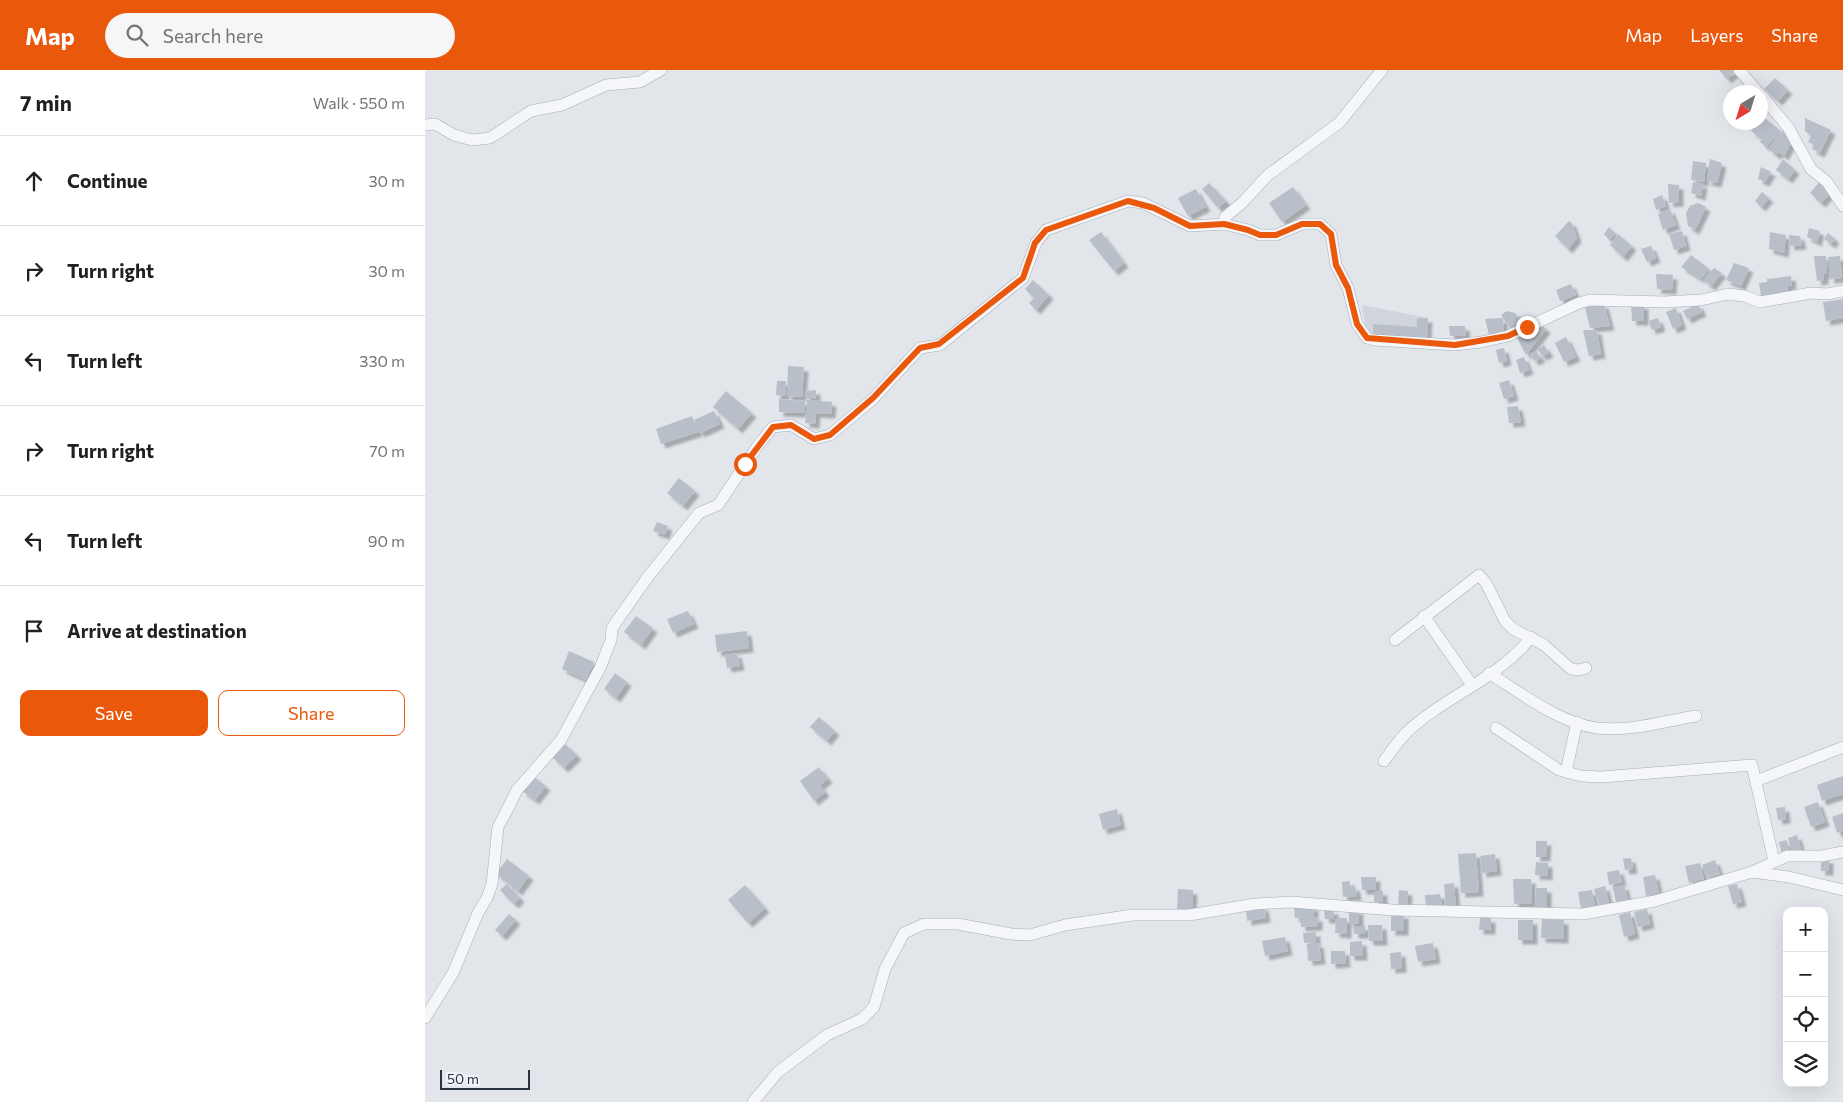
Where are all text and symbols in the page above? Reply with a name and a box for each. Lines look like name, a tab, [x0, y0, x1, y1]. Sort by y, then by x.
search box	[105, 13, 455, 58]
text: Map	[25, 21, 75, 50]
icon: search	[123, 21, 151, 49]
text: Search here	[163, 24, 263, 47]
text: Map	[1625, 24, 1662, 46]
text: Layers	[1690, 24, 1743, 46]
text: Share	[1771, 24, 1818, 46]
north arrow	[1723, 85, 1768, 130]
text: 7 min	[20, 90, 72, 115]
text: Walk · 550 m	[313, 93, 405, 112]
icon: ahead	[20, 167, 48, 195]
text: Continue	[67, 169, 147, 192]
text: 30 m	[368, 171, 405, 190]
icon: right	[20, 257, 48, 285]
text: Turn right	[67, 259, 154, 282]
text: 30 m	[368, 261, 405, 280]
route end	[1516, 316, 1539, 339]
icon: left	[20, 347, 48, 375]
text: Turn left	[67, 349, 142, 372]
text: 330 m	[359, 351, 405, 370]
icon: right	[20, 437, 48, 465]
text: Turn right	[67, 439, 154, 462]
text: 70 m	[369, 441, 405, 460]
route start	[734, 453, 757, 476]
icon: left	[20, 527, 48, 555]
text: Turn left	[67, 529, 142, 552]
text: 90 m	[368, 531, 405, 550]
icon: arrive	[20, 617, 48, 645]
text: Arrive at destination	[67, 619, 247, 642]
button: Save	[20, 690, 208, 736]
button: Share	[218, 690, 405, 736]
map controls	[1783, 907, 1828, 1087]
button: +	[1783, 907, 1828, 952]
button: −	[1783, 952, 1828, 997]
button: locate	[1783, 997, 1828, 1042]
button: layers	[1783, 1042, 1828, 1087]
scale bar	[440, 1067, 530, 1090]
text: 50 m	[447, 1070, 479, 1087]

